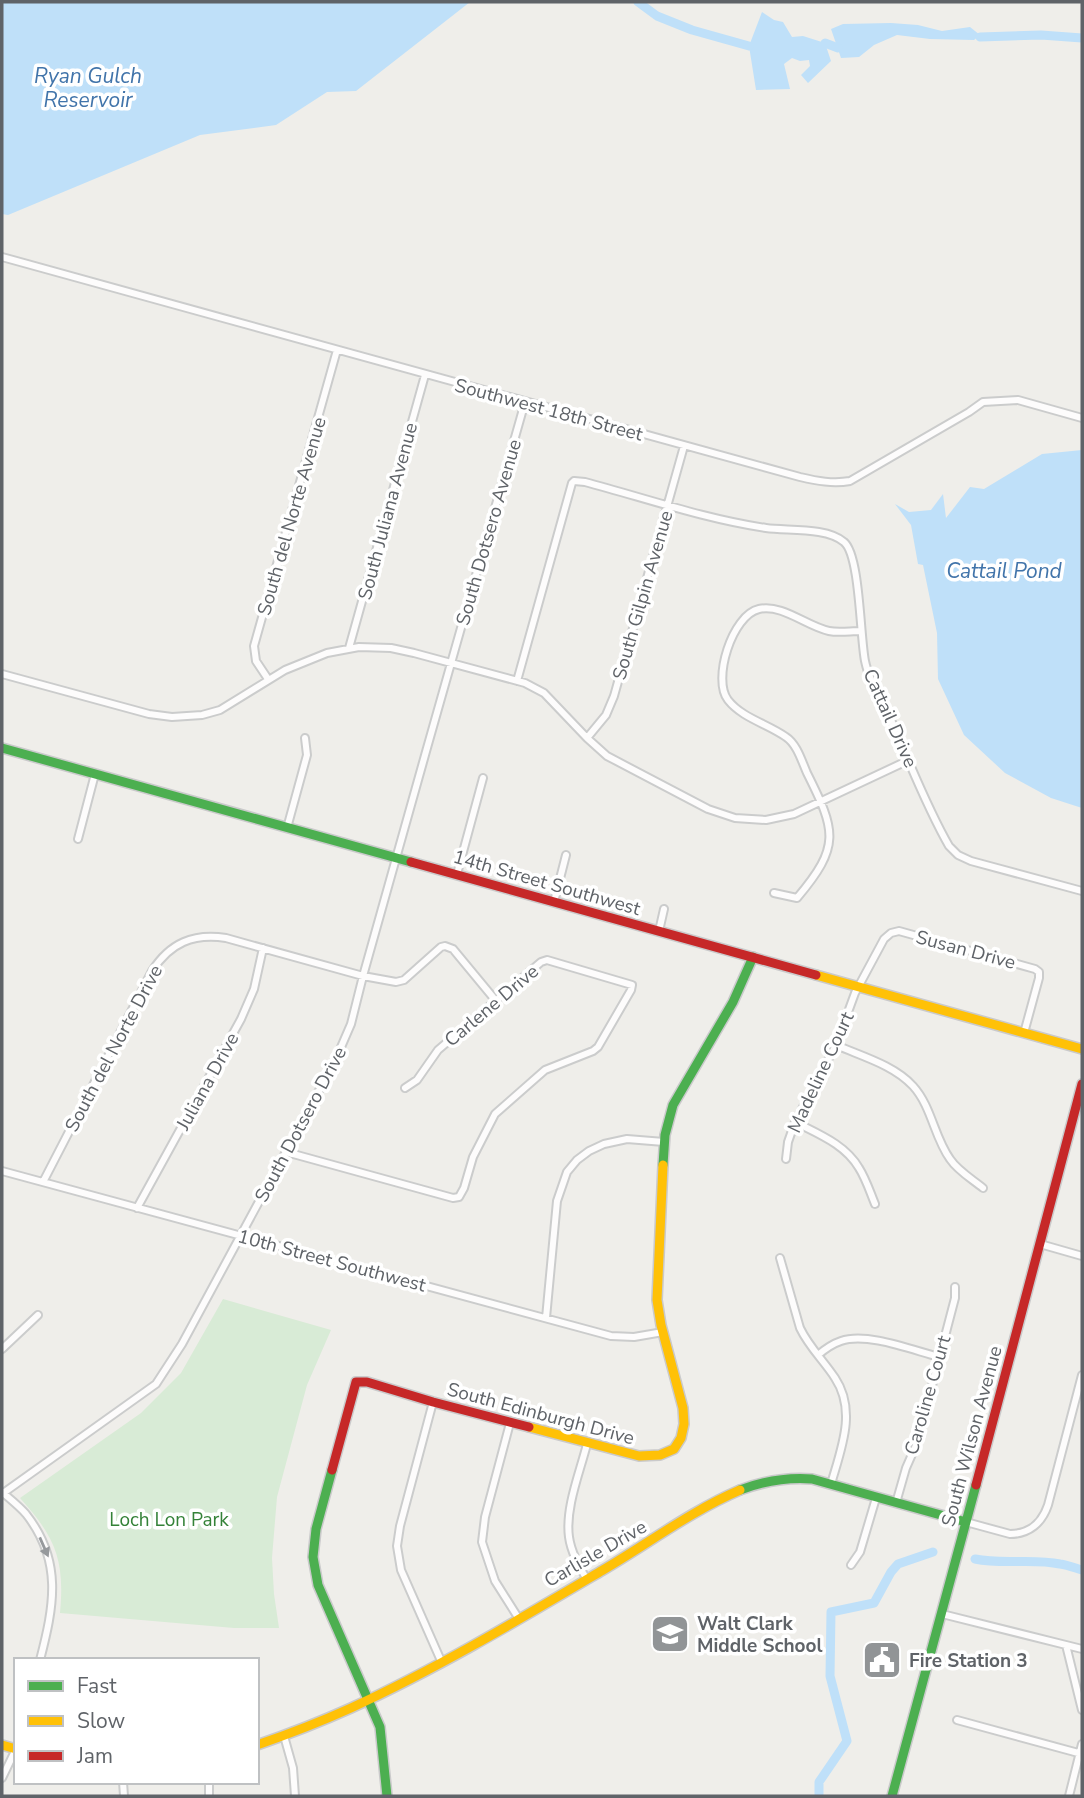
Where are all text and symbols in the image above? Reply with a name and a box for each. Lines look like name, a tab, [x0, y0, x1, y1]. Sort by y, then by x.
water label: Ryan Gulch Reservoir	[34, 62, 142, 114]
street label: Southwest 18th Street	[452, 372, 646, 448]
street label: South del Norte Avenue	[251, 414, 333, 618]
street label: South Juliana Avenue	[352, 420, 424, 603]
street label: South Dotsero Avenue	[450, 436, 528, 628]
street label: South Gilpin Avenue	[606, 508, 680, 683]
water label: Cattail Pond	[946, 557, 1063, 585]
street label: Cattail Drive	[857, 665, 923, 772]
street label: 14th Street Southwest	[450, 844, 644, 922]
street label: Susan Drive	[913, 924, 1019, 976]
street label: Carlene Drive	[439, 959, 544, 1053]
street label: South del Norte Drive	[59, 960, 169, 1136]
street label: Madeline Court	[782, 1007, 860, 1137]
street label: Juliana Drive	[170, 1028, 245, 1136]
street label: South Dotsero Drive	[249, 1042, 353, 1207]
street label: 10th Street Southwest	[235, 1223, 429, 1299]
street label: Caroline Court	[899, 1332, 957, 1458]
street label: South Wilson Avenue	[935, 1343, 1009, 1530]
street label: South Edinburgh Drive	[444, 1376, 637, 1451]
park label: Loch Lon Park	[109, 1507, 229, 1533]
street label: Carlisle Drive	[540, 1514, 651, 1594]
one-way arrow	[39, 1536, 50, 1557]
place label: Walt Clark Middle School	[697, 1611, 823, 1659]
school or university icon: Walt Clark Middle School	[649, 1613, 691, 1655]
public building icon: Fire Station 3	[861, 1639, 903, 1681]
place label: Fire Station 3	[909, 1648, 1028, 1674]
legend	[14, 1658, 259, 1784]
text: Fast	[77, 1672, 117, 1700]
text: Slow	[77, 1707, 126, 1735]
text: Jam	[76, 1742, 113, 1770]

